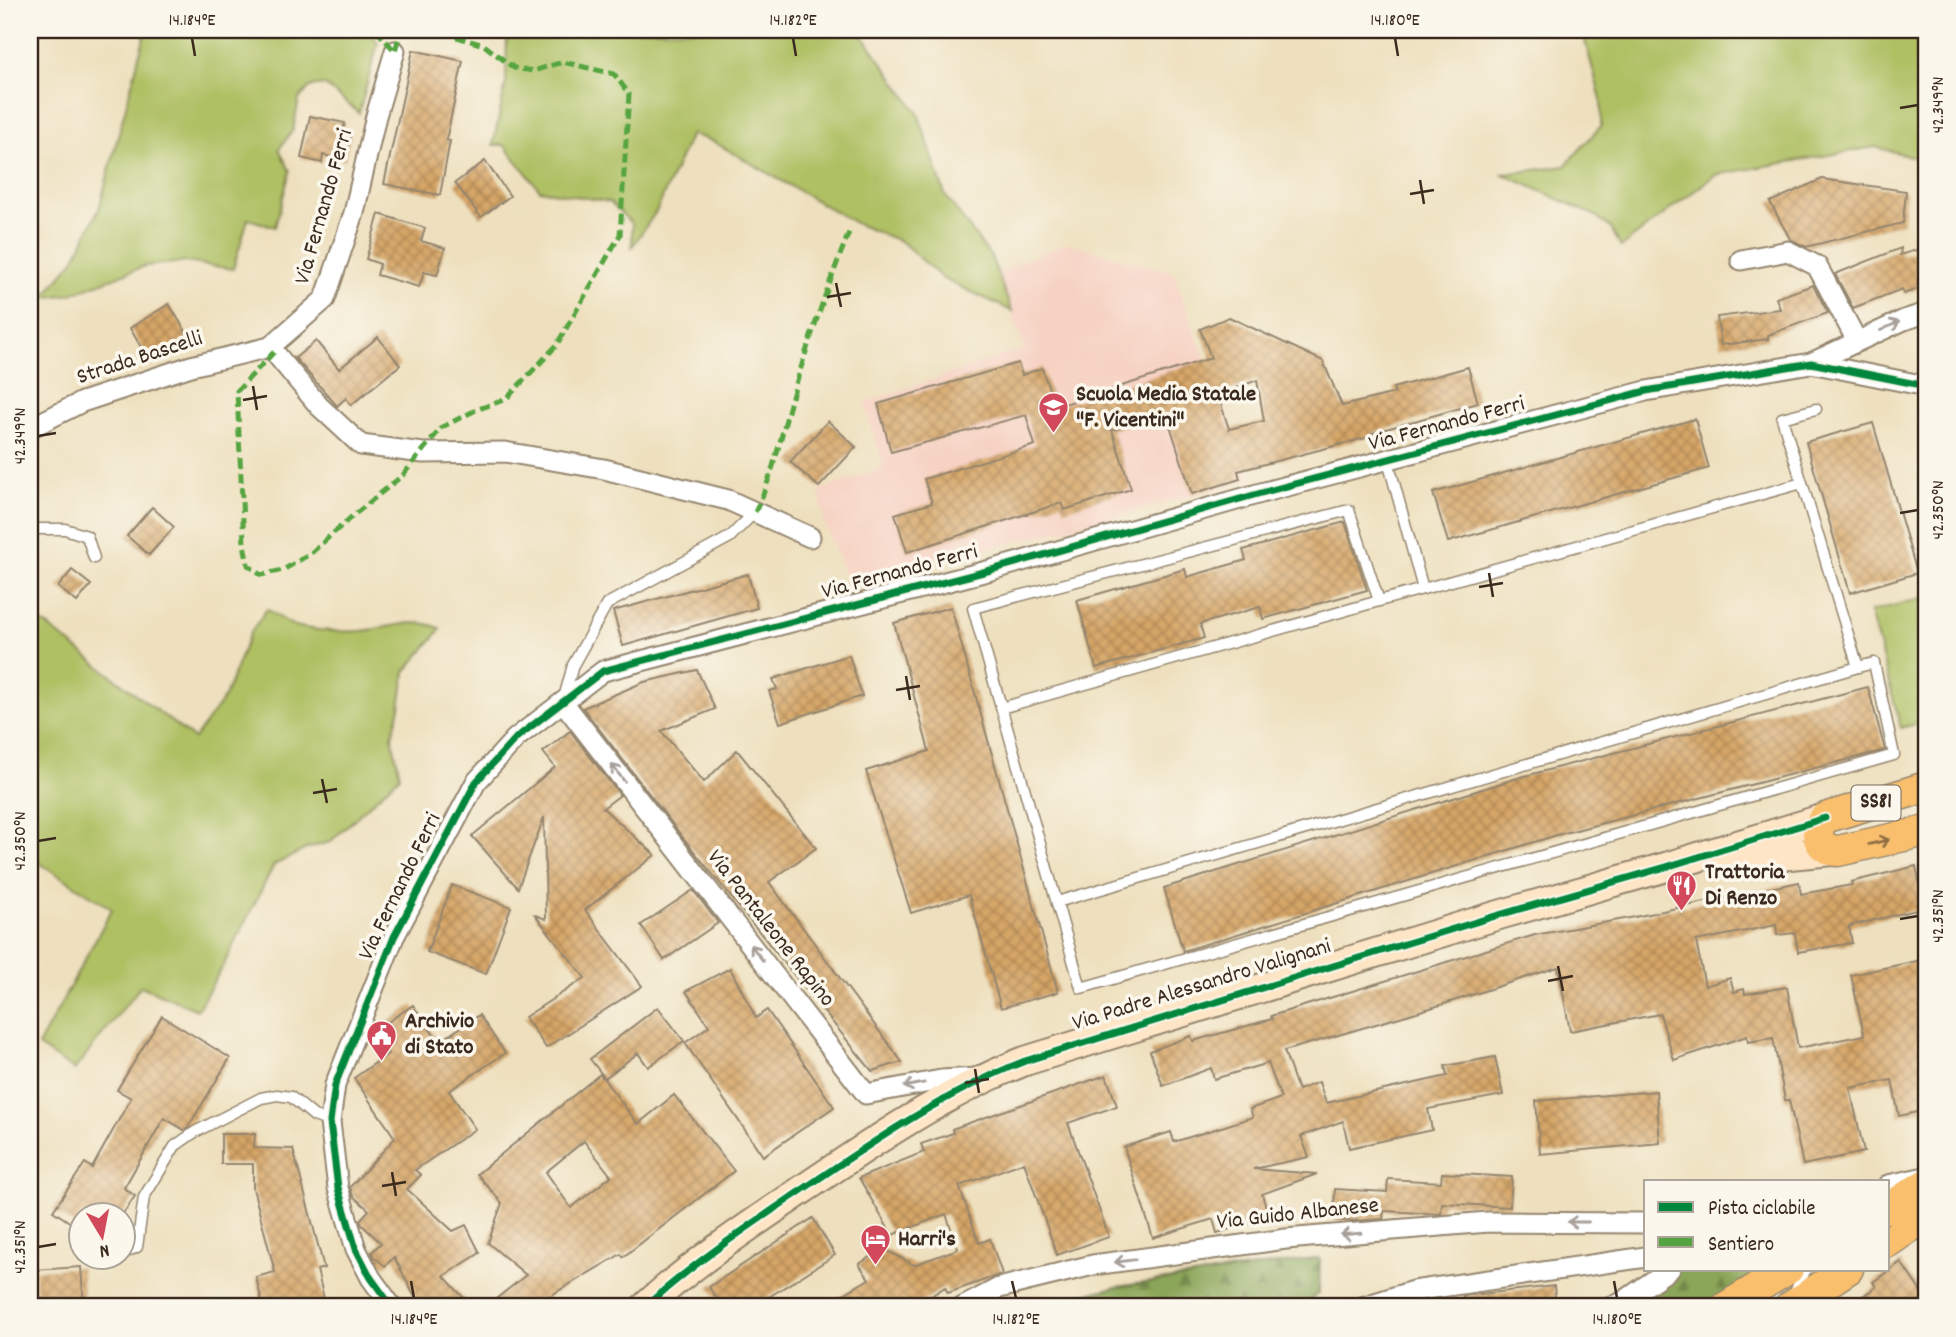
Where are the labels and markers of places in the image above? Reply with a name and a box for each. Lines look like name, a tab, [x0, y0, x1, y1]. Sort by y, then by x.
place label: Scuola Media Statale "F. Vicentini"	[1076, 379, 1256, 438]
school or university icon: Scuola Media Statale "F. Vicentini"	[1036, 391, 1070, 435]
place label: Trattoria Di Renzo	[1705, 857, 1785, 916]
restaurant icon: Trattoria Di Renzo	[1665, 869, 1699, 913]
place label: Archivio di Stato	[405, 1006, 474, 1065]
public building icon: Archivio di Stato	[365, 1018, 399, 1062]
hotel icon: Harri's	[858, 1223, 892, 1267]
place label: Harri's	[898, 1224, 956, 1257]

